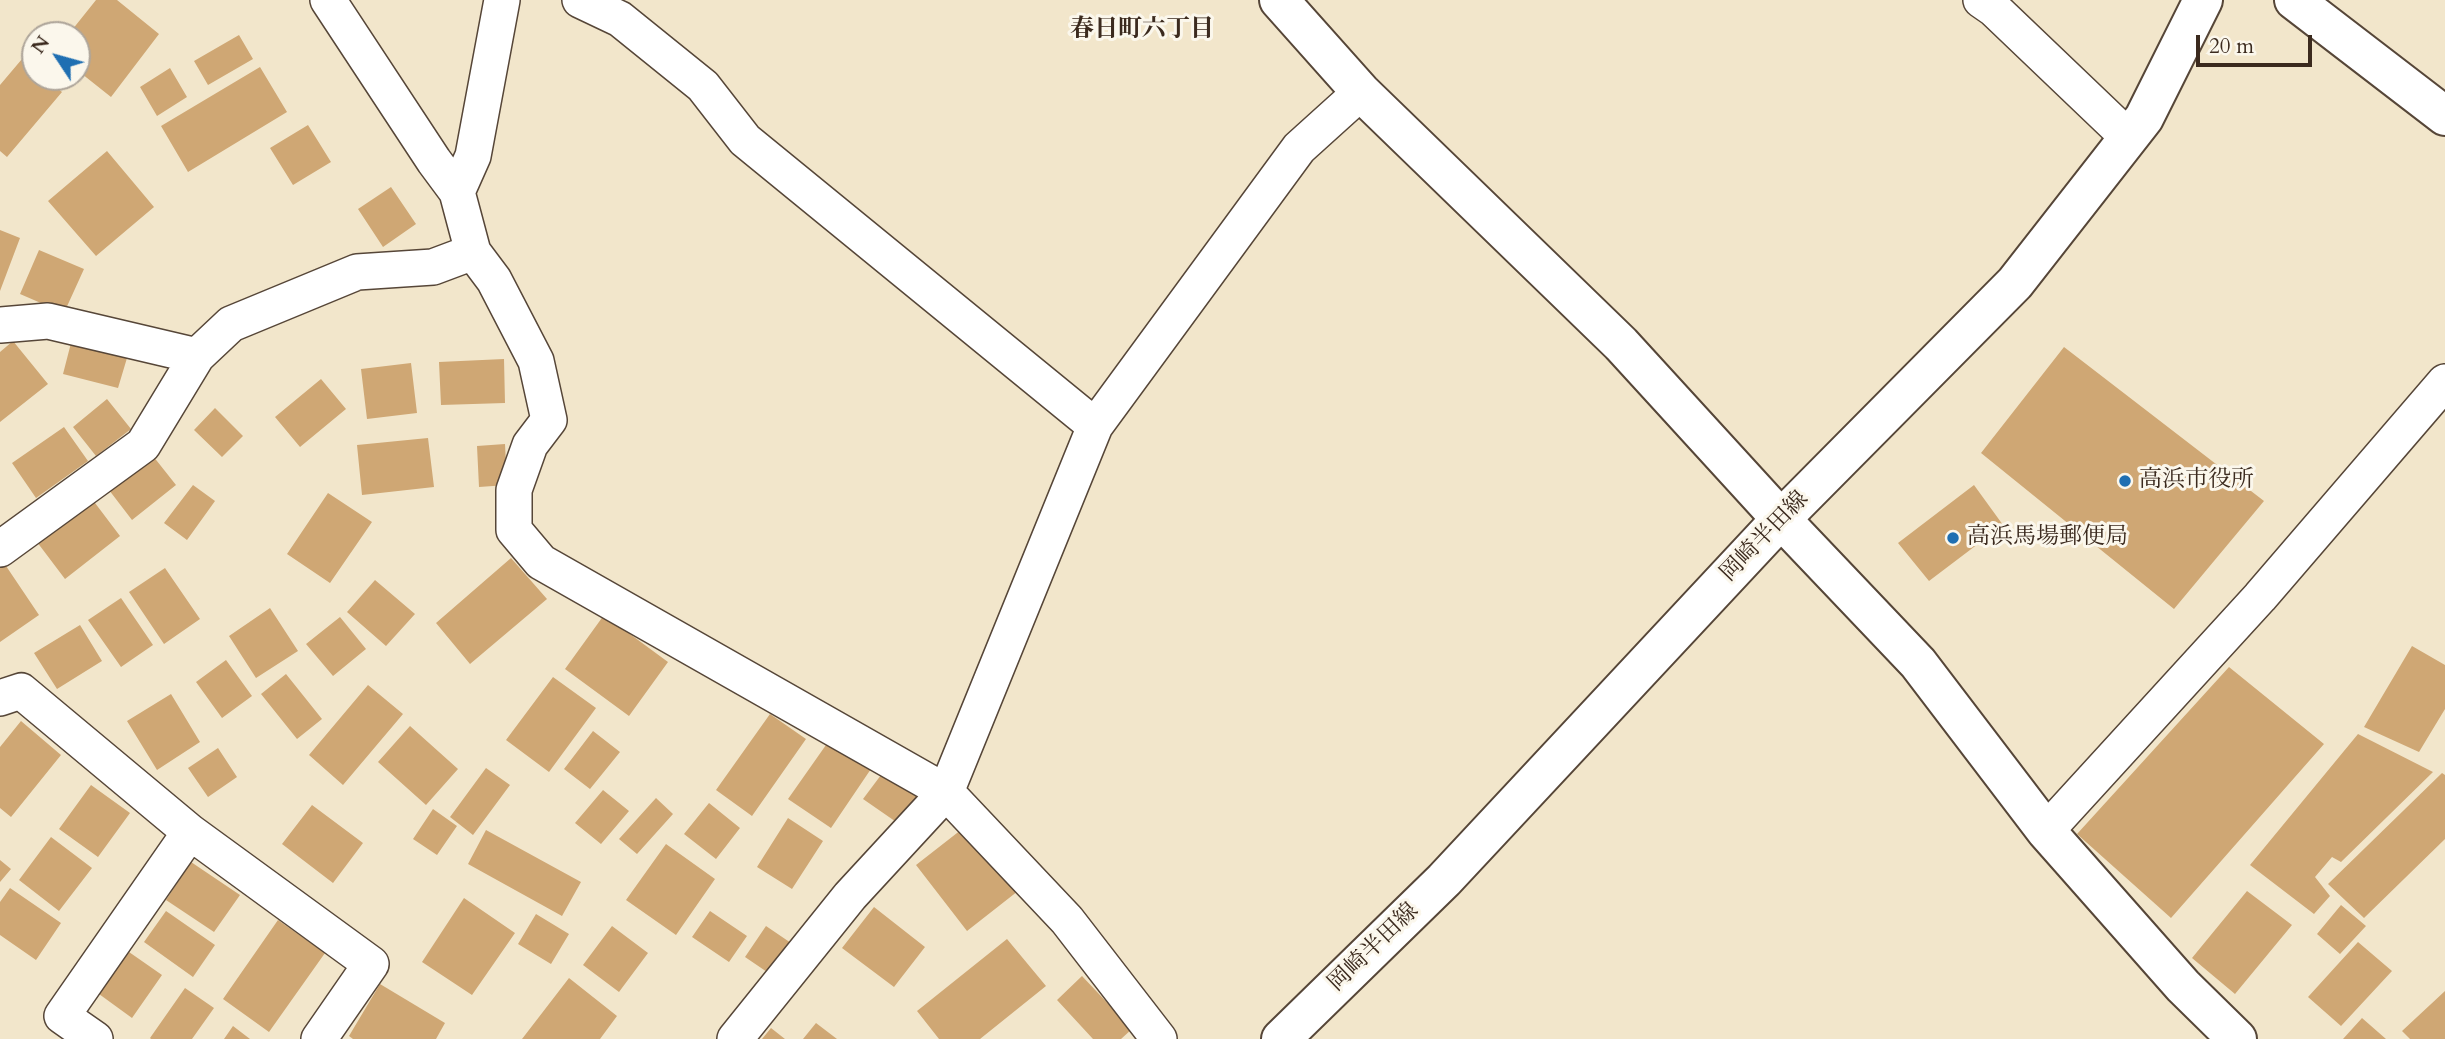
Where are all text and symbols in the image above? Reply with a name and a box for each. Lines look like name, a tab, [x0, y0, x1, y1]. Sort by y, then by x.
district label: 春日町六丁目	[1070, 16, 1214, 44]
north arrow	[21, 21, 91, 91]
scale bar	[2200, 21, 2316, 65]
text: N	[25, 31, 56, 59]
text: 20 m	[2209, 32, 2254, 61]
place label: 高浜市役所	[2139, 467, 2254, 495]
marker: 高浜市役所	[2117, 473, 2133, 489]
street label: 岡崎半田線	[1715, 486, 1815, 588]
place label: 高浜馬場郵便局	[1967, 524, 2128, 552]
marker: 高浜馬場郵便局	[1945, 530, 1961, 546]
street label: 岡崎半田線	[1323, 898, 1425, 998]

